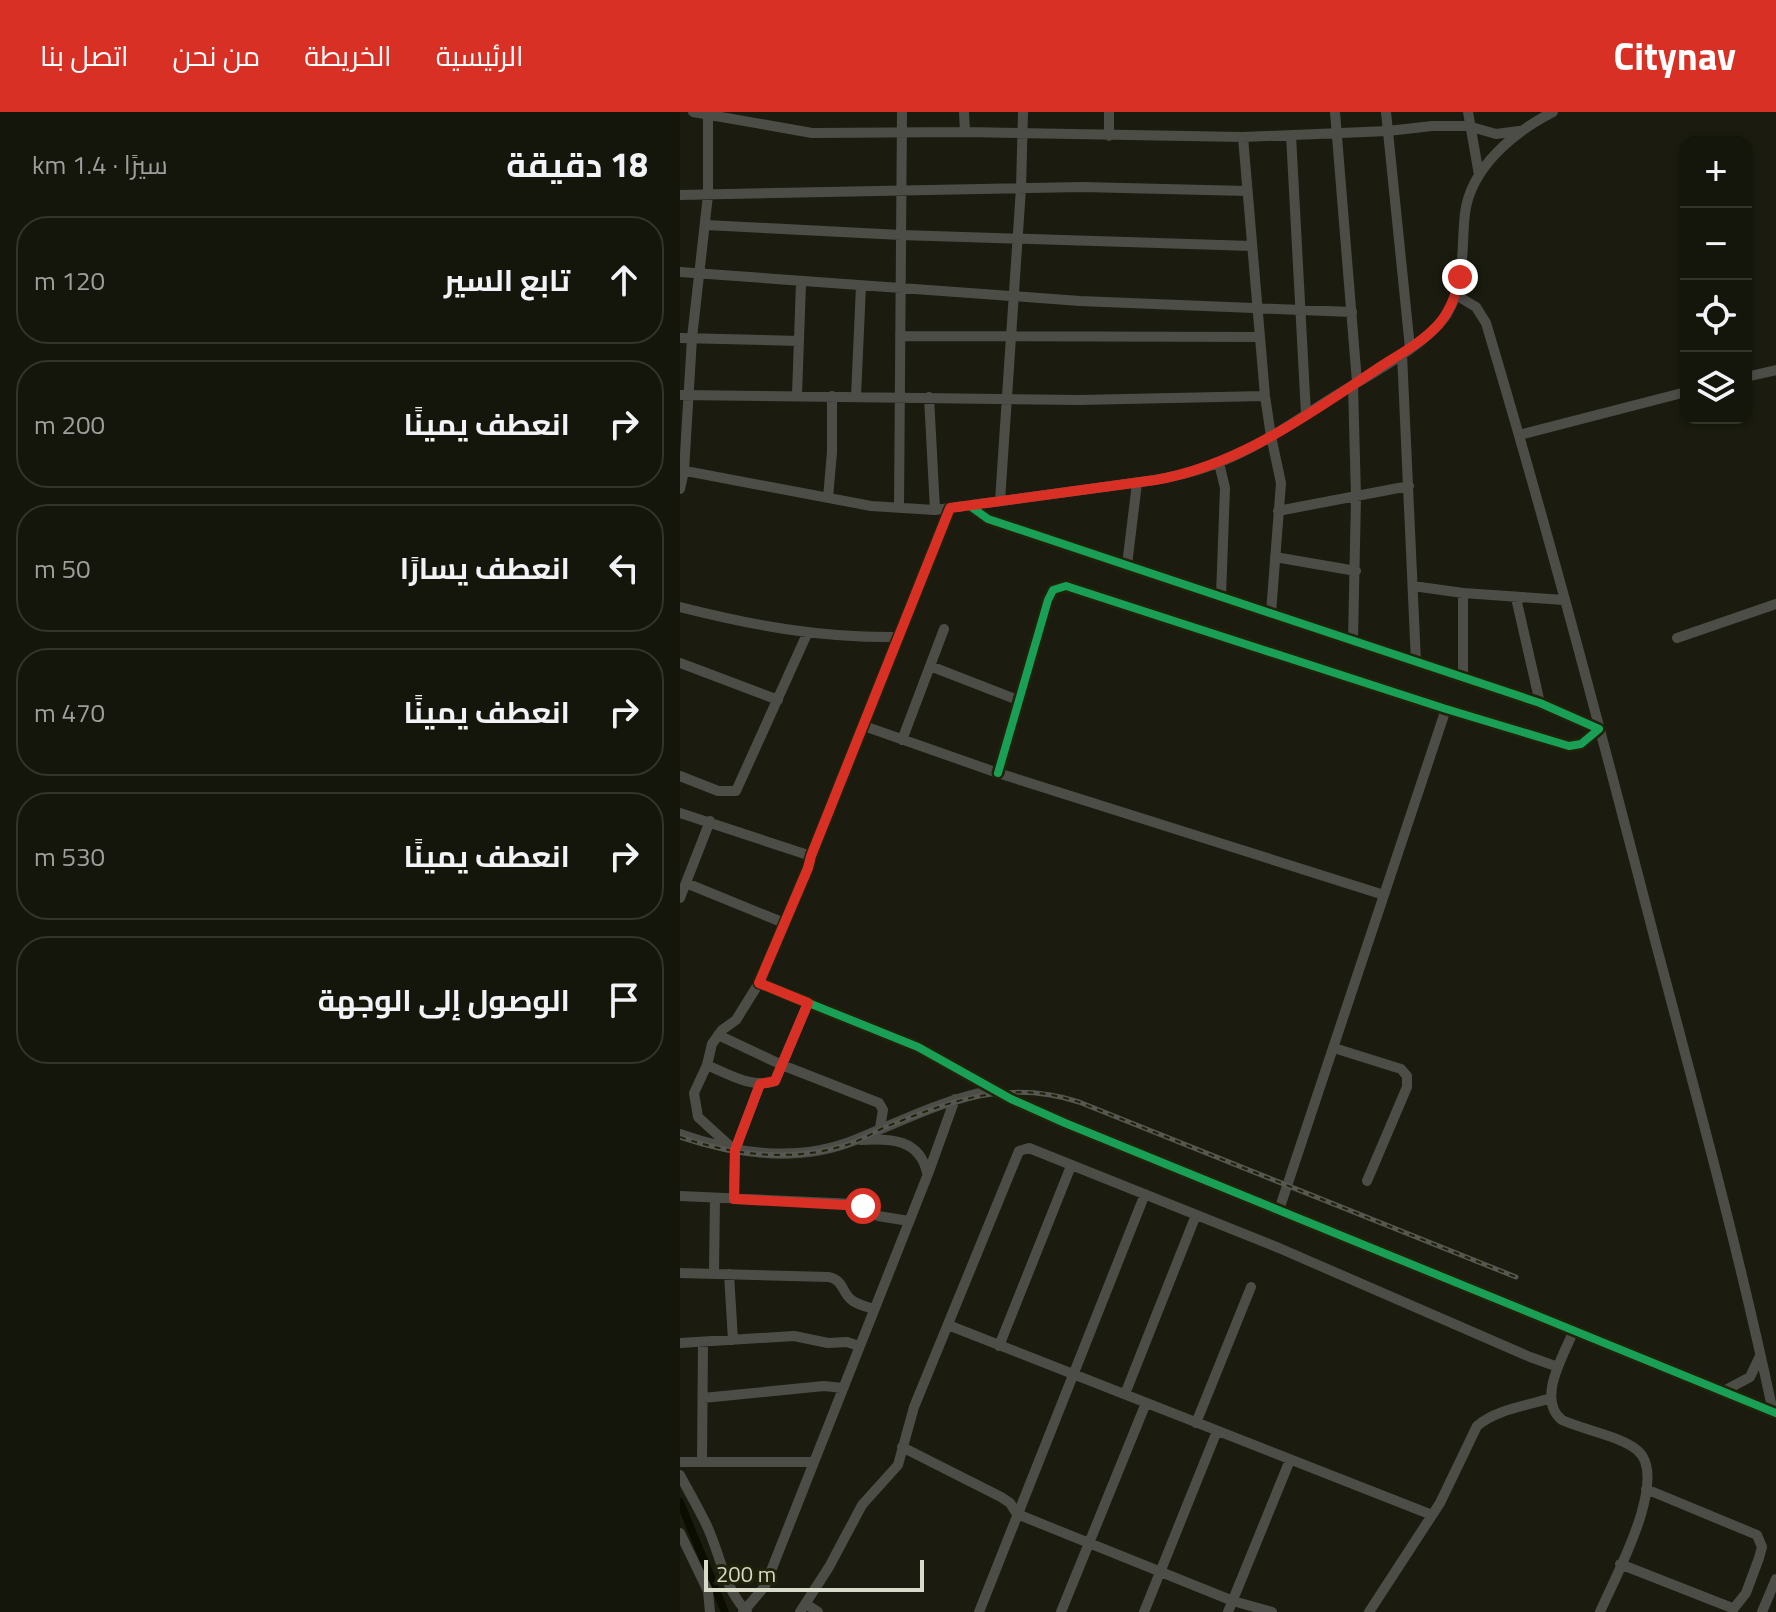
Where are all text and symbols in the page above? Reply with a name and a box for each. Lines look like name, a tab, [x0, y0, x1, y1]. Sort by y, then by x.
text: Citynav	[1614, 27, 1736, 85]
text: اتصل بنا	[40, 34, 129, 77]
text: من نحن	[173, 34, 260, 77]
text: الخريطة	[304, 34, 392, 77]
text: الرئيسية	[436, 34, 523, 77]
map controls	[1680, 136, 1752, 424]
button: +	[1680, 136, 1752, 208]
text: 18 دقيقة	[506, 138, 648, 190]
text: سيرًا · 1.4 km	[32, 145, 168, 184]
button: −	[1680, 208, 1752, 280]
text: تابع السير	[444, 257, 570, 303]
icon: ahead	[602, 258, 646, 302]
route end	[1442, 259, 1478, 295]
text: 120 m	[34, 261, 105, 300]
button: locate	[1680, 280, 1752, 352]
button: layers	[1680, 352, 1752, 424]
text: انعطف يمينًا	[403, 401, 570, 447]
icon: right	[602, 402, 646, 446]
text: 200 m	[34, 405, 105, 444]
text: انعطف يسارًا	[400, 545, 570, 591]
icon: left	[602, 546, 646, 590]
text: 50 m	[34, 549, 91, 588]
text: انعطف يمينًا	[403, 689, 570, 735]
icon: right	[602, 690, 646, 734]
text: 470 m	[34, 693, 105, 732]
text: انعطف يمينًا	[403, 833, 570, 879]
icon: right	[602, 834, 646, 878]
text: 530 m	[34, 837, 105, 876]
text: الوصول إلى الوجهة	[318, 977, 570, 1023]
icon: arrive	[602, 978, 646, 1022]
route start	[845, 1188, 881, 1224]
scale bar	[704, 1556, 924, 1592]
text: 200 m	[716, 1557, 776, 1591]

